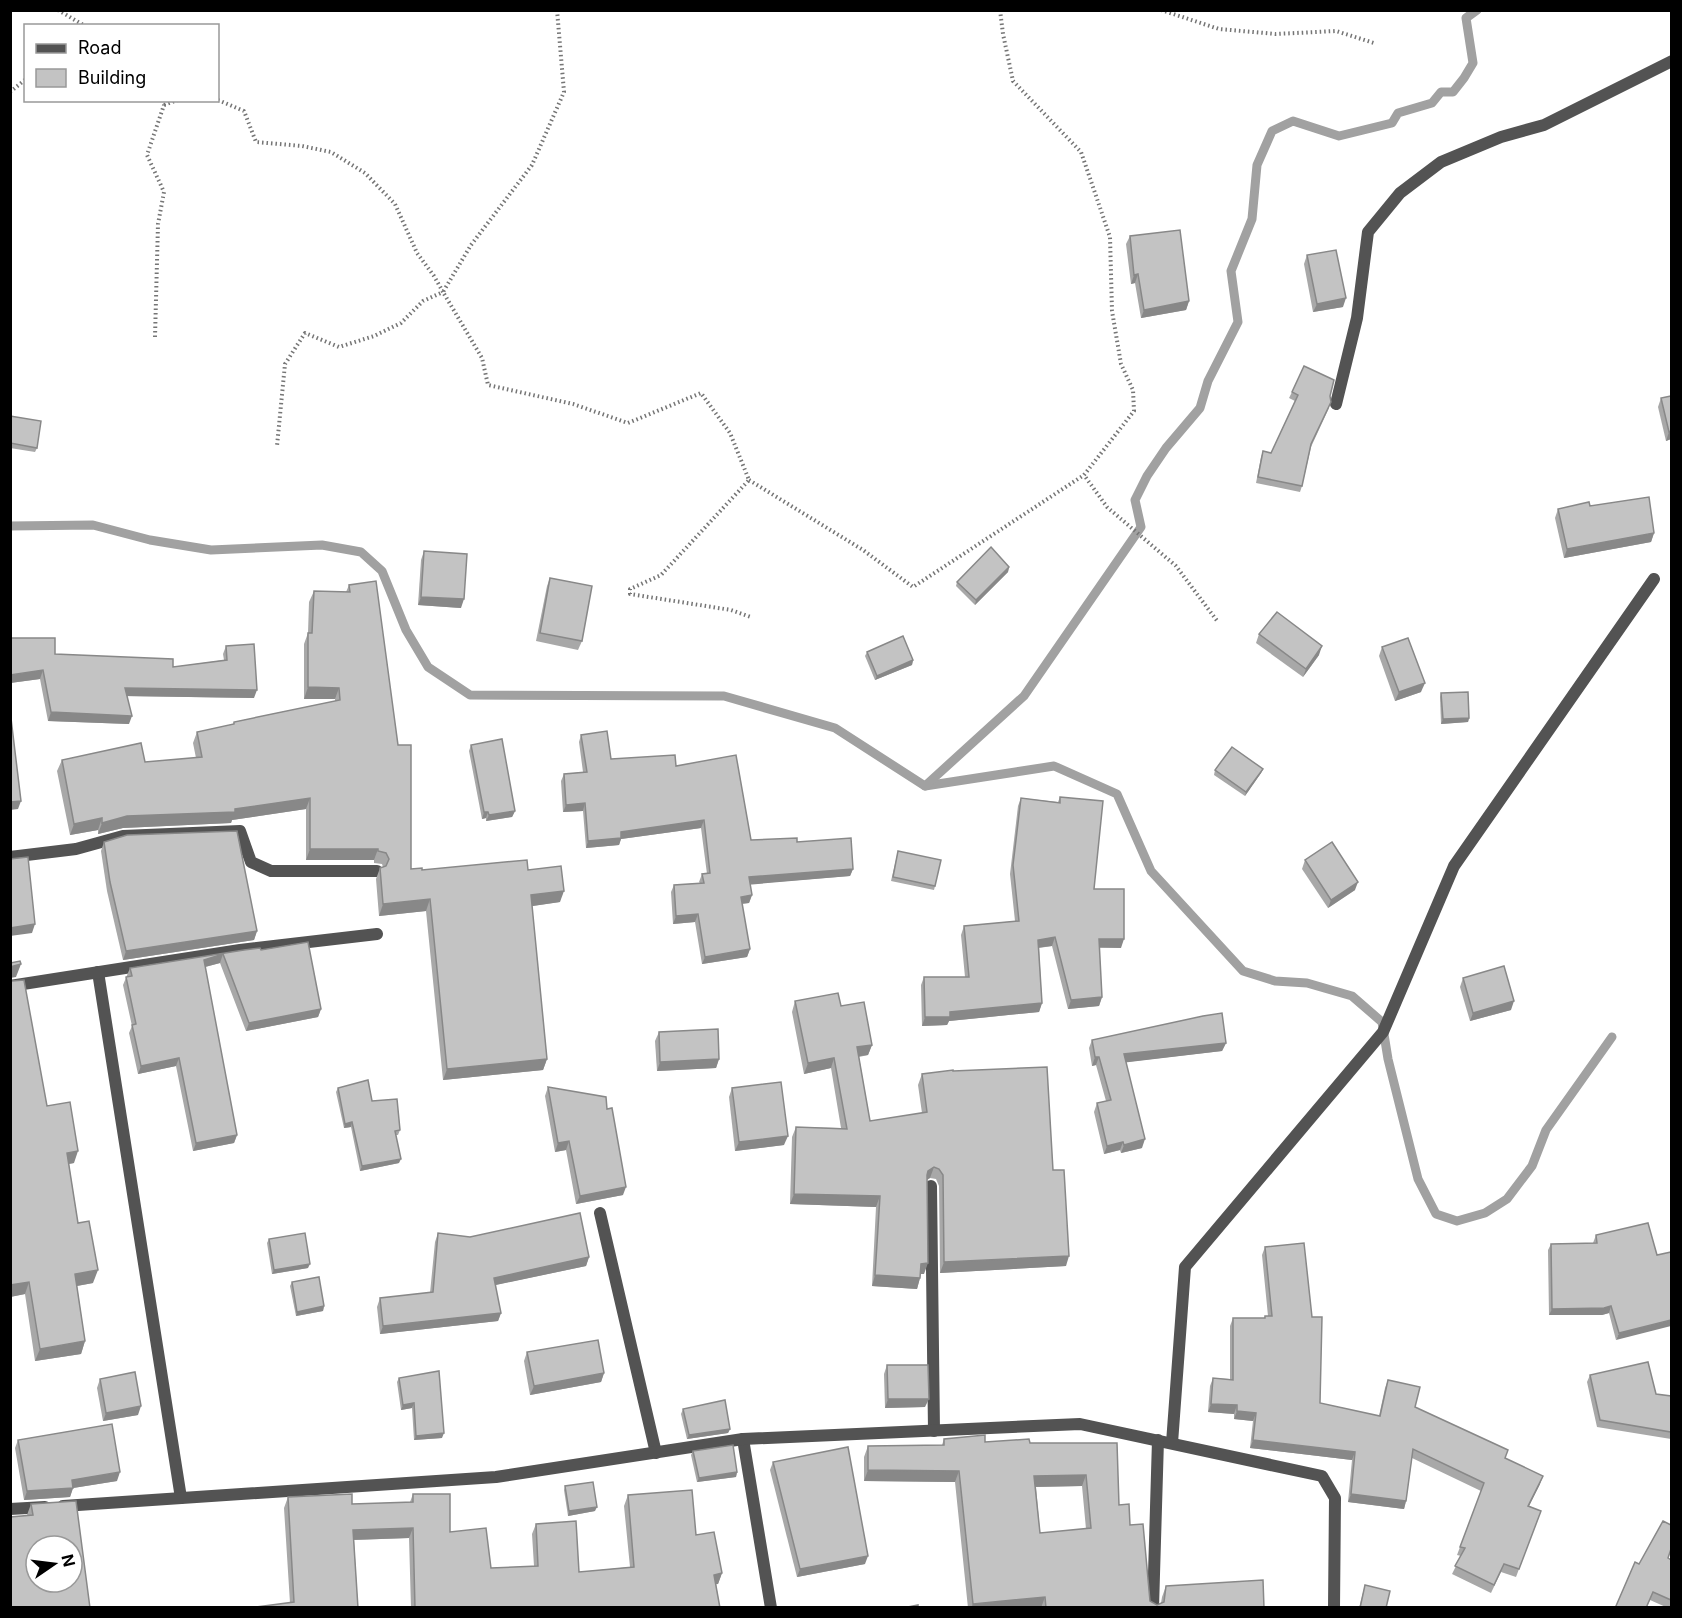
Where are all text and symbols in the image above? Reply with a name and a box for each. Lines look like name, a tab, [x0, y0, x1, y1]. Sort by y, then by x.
legend	[24, 24, 219, 102]
text: Road	[78, 37, 121, 58]
text: Building	[78, 67, 146, 88]
north arrow	[24, 1534, 84, 1594]
text: N	[57, 1552, 80, 1569]

